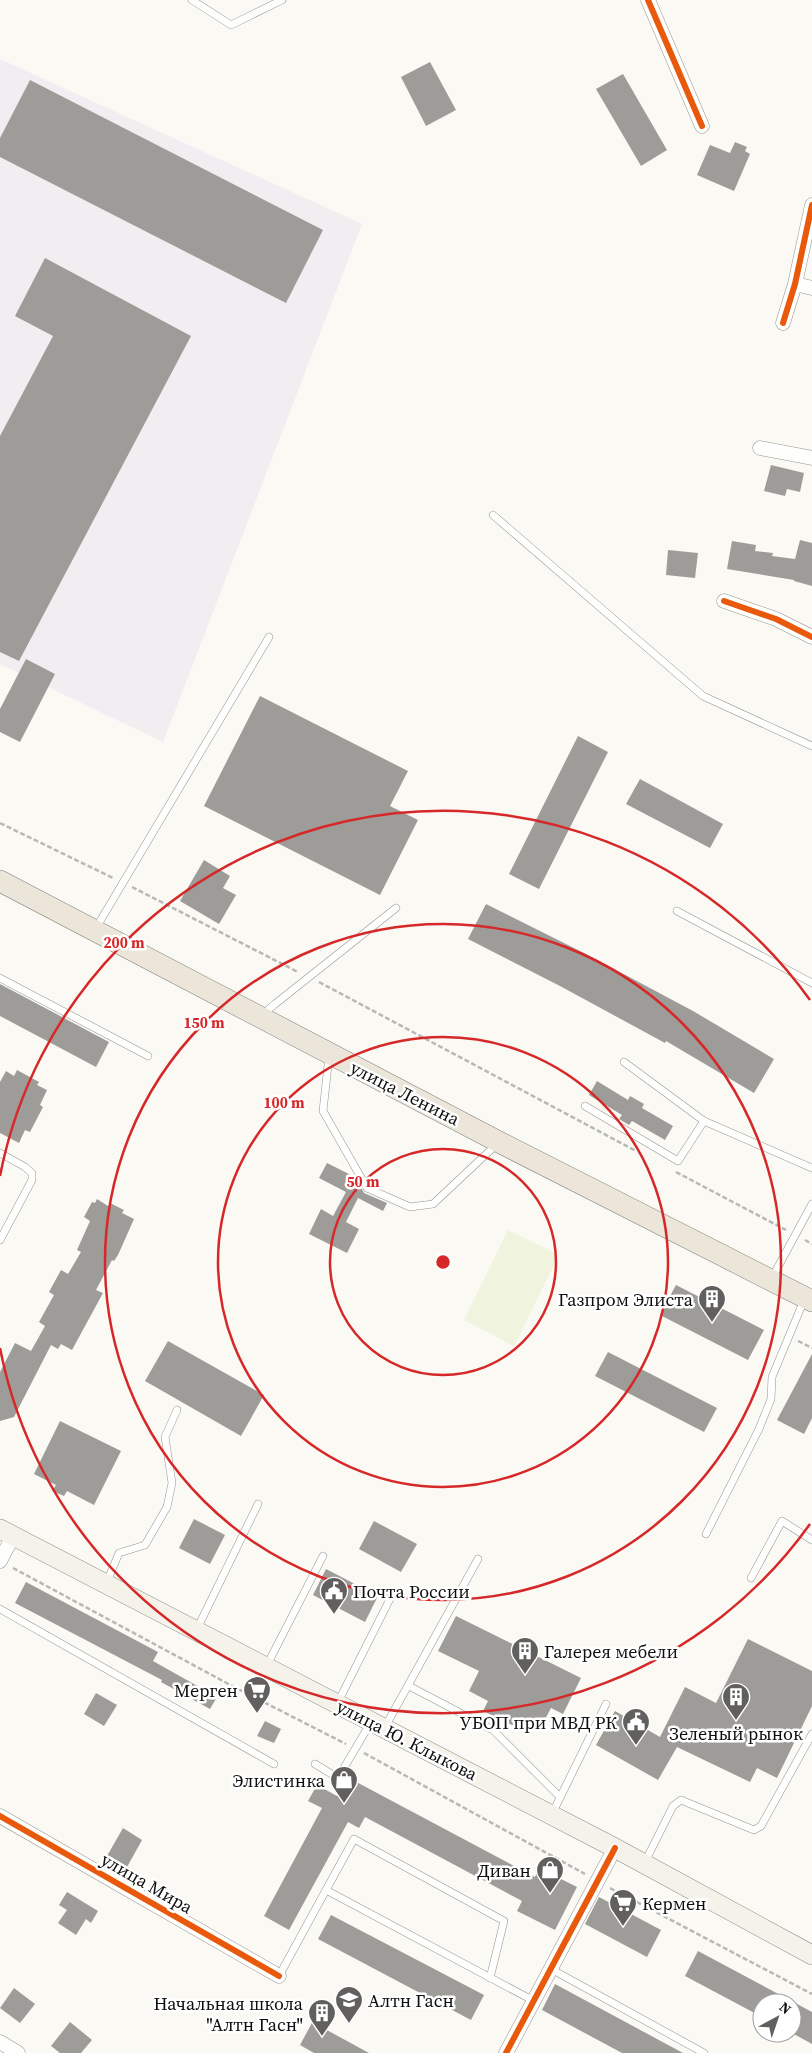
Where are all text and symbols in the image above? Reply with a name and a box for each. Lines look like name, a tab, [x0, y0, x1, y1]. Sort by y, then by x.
text: 200 m	[103, 932, 145, 953]
text: 150 m	[183, 1012, 225, 1033]
street label: улица Ленина	[346, 1055, 465, 1132]
text: 100 m	[263, 1092, 305, 1113]
text: 50 m	[346, 1171, 380, 1192]
centre of rings	[434, 1253, 452, 1271]
building icon: Газпром Элиста	[697, 1284, 727, 1323]
place label: Газпром Элиста	[558, 1287, 694, 1312]
public building icon: Почта России	[319, 1576, 349, 1615]
place label: Почта России	[353, 1579, 470, 1604]
building icon: Галерея мебели	[510, 1636, 540, 1675]
place label: Галерея мебели	[544, 1639, 678, 1664]
supermarket icon: Мерген	[242, 1675, 272, 1714]
place label: Мерген	[174, 1678, 238, 1703]
building icon: Зеленый рынок	[721, 1682, 751, 1721]
street label: улица Ю. Клыкова	[332, 1694, 483, 1787]
public building icon: УБОП при МВД РК	[621, 1707, 651, 1746]
place label: УБОП при МВД РК	[460, 1710, 617, 1735]
place label: Зеленый рынок	[669, 1721, 803, 1746]
shop icon: Элистинка	[329, 1765, 359, 1804]
place label: Элистинка	[233, 1768, 326, 1793]
street label: улица Мира	[97, 1847, 198, 1920]
shop icon: Диван	[535, 1855, 565, 1894]
place label: Диван	[477, 1858, 531, 1883]
supermarket icon: Кермен	[608, 1888, 638, 1927]
place label: Кермен	[642, 1891, 706, 1916]
school or university icon: Алтн Гасн	[334, 1985, 364, 2024]
place label: Алтн Гасн	[368, 1988, 454, 2013]
place label: Начальная школа "Алтн Гасн"	[154, 1991, 304, 2037]
north arrow	[752, 1993, 802, 2043]
text: N	[775, 1997, 796, 2019]
building icon: Начальная школа "Алтн Гасн"	[307, 1998, 337, 2037]

